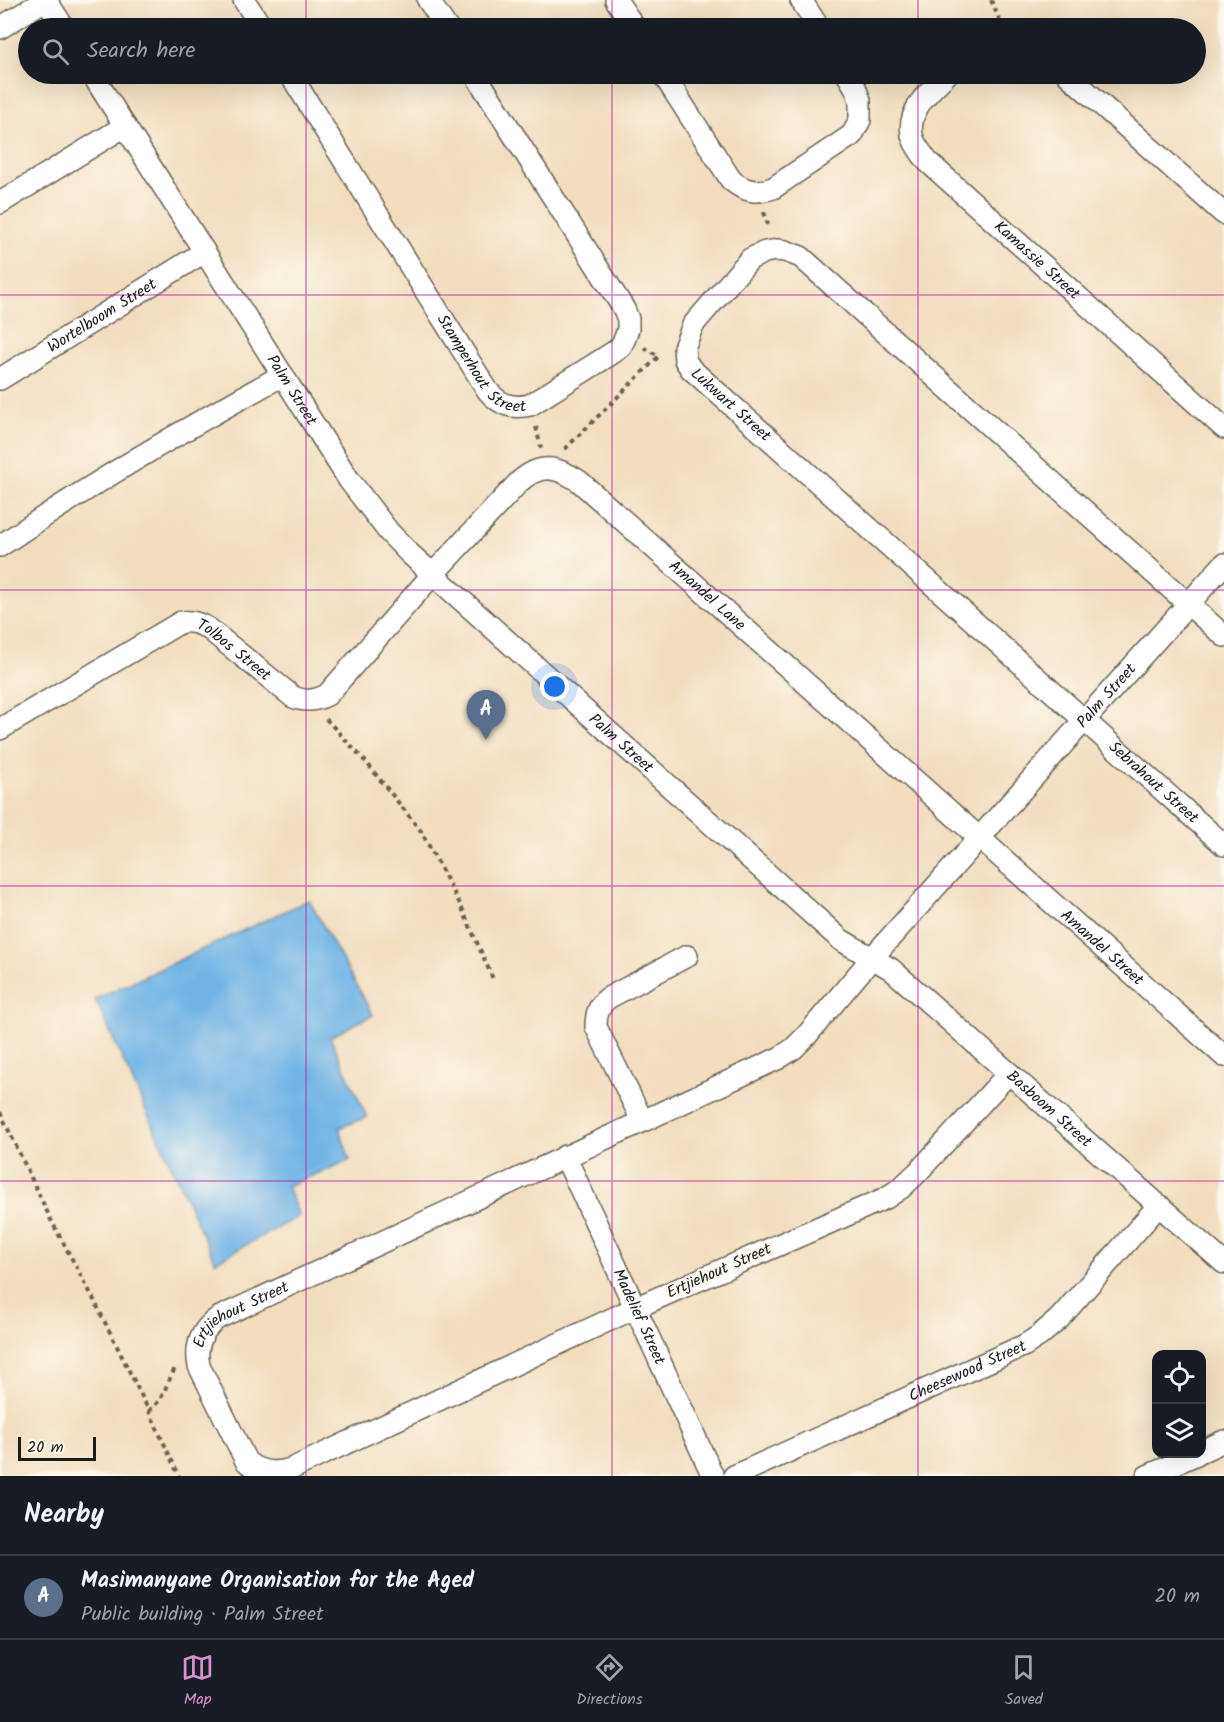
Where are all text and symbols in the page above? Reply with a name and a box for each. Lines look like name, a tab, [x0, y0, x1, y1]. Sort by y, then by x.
search box	[18, 18, 1206, 84]
text: Search here	[87, 34, 195, 69]
icon: search	[39, 35, 72, 68]
street label: Kamassie Street	[988, 214, 1087, 306]
street label: Wortelboom Street	[42, 271, 162, 359]
street label: Stamperhout Street	[430, 309, 528, 419]
street label: Palm Street	[260, 350, 324, 431]
street label: Lukwart Street	[685, 362, 777, 448]
street label: Amandel Lane	[663, 554, 751, 637]
street label: Tolbos Street	[193, 612, 277, 688]
street label: Palm Street	[1070, 657, 1143, 734]
your location	[540, 672, 569, 701]
pin: A	[466, 690, 506, 740]
street label: Palm Street	[583, 707, 660, 780]
street label: Sebrahout Street	[1103, 735, 1205, 830]
street label: Amandel Street	[1055, 903, 1150, 992]
street label: Basboom Street	[1001, 1064, 1098, 1154]
street label: Ertjiehout Street	[662, 1236, 776, 1305]
street label: Madelief Street	[606, 1265, 673, 1370]
street label: Ertjiehout Street	[186, 1274, 293, 1351]
street label: Cheesewood Street	[904, 1333, 1031, 1408]
map controls	[1152, 1350, 1206, 1458]
button: locate	[1152, 1350, 1206, 1404]
button: layers	[1152, 1404, 1206, 1458]
scale bar	[18, 1434, 96, 1462]
text: 20 m	[27, 1435, 63, 1460]
text: Nearby	[24, 1494, 104, 1536]
text: Masimanyane Organisation for the Aged	[81, 1564, 474, 1599]
text: A	[37, 1581, 50, 1613]
text: 20 m	[1154, 1581, 1200, 1613]
text: Public building · Palm Street	[81, 1599, 324, 1631]
tab: Map	[181, 1651, 214, 1712]
tab: Directions	[576, 1651, 643, 1712]
tab: Saved	[1005, 1651, 1043, 1712]

